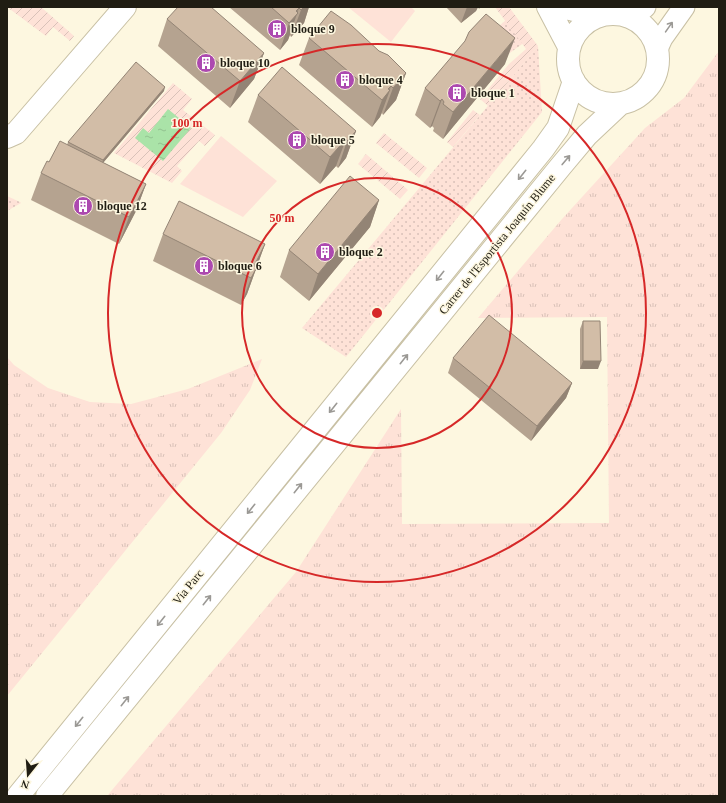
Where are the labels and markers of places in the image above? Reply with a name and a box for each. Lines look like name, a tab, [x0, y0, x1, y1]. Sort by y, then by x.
building icon: bloque 9	[266, 18, 288, 40]
place label: bloque 9	[291, 22, 335, 36]
building icon: bloque 10	[195, 52, 217, 74]
place label: bloque 10	[220, 56, 270, 70]
building icon: bloque 4	[334, 69, 356, 91]
place label: bloque 4	[359, 73, 403, 87]
building icon: bloque 1	[446, 82, 468, 104]
place label: bloque 1	[471, 86, 515, 100]
building icon: bloque 5	[286, 129, 308, 151]
place label: bloque 5	[311, 133, 355, 147]
building icon: bloque 12	[72, 195, 94, 217]
place label: bloque 12	[97, 199, 147, 213]
building icon: bloque 2	[314, 241, 336, 263]
place label: bloque 2	[339, 245, 383, 259]
building icon: bloque 6	[193, 255, 215, 277]
place label: bloque 6	[218, 259, 262, 273]
centre of rings	[370, 306, 384, 320]

